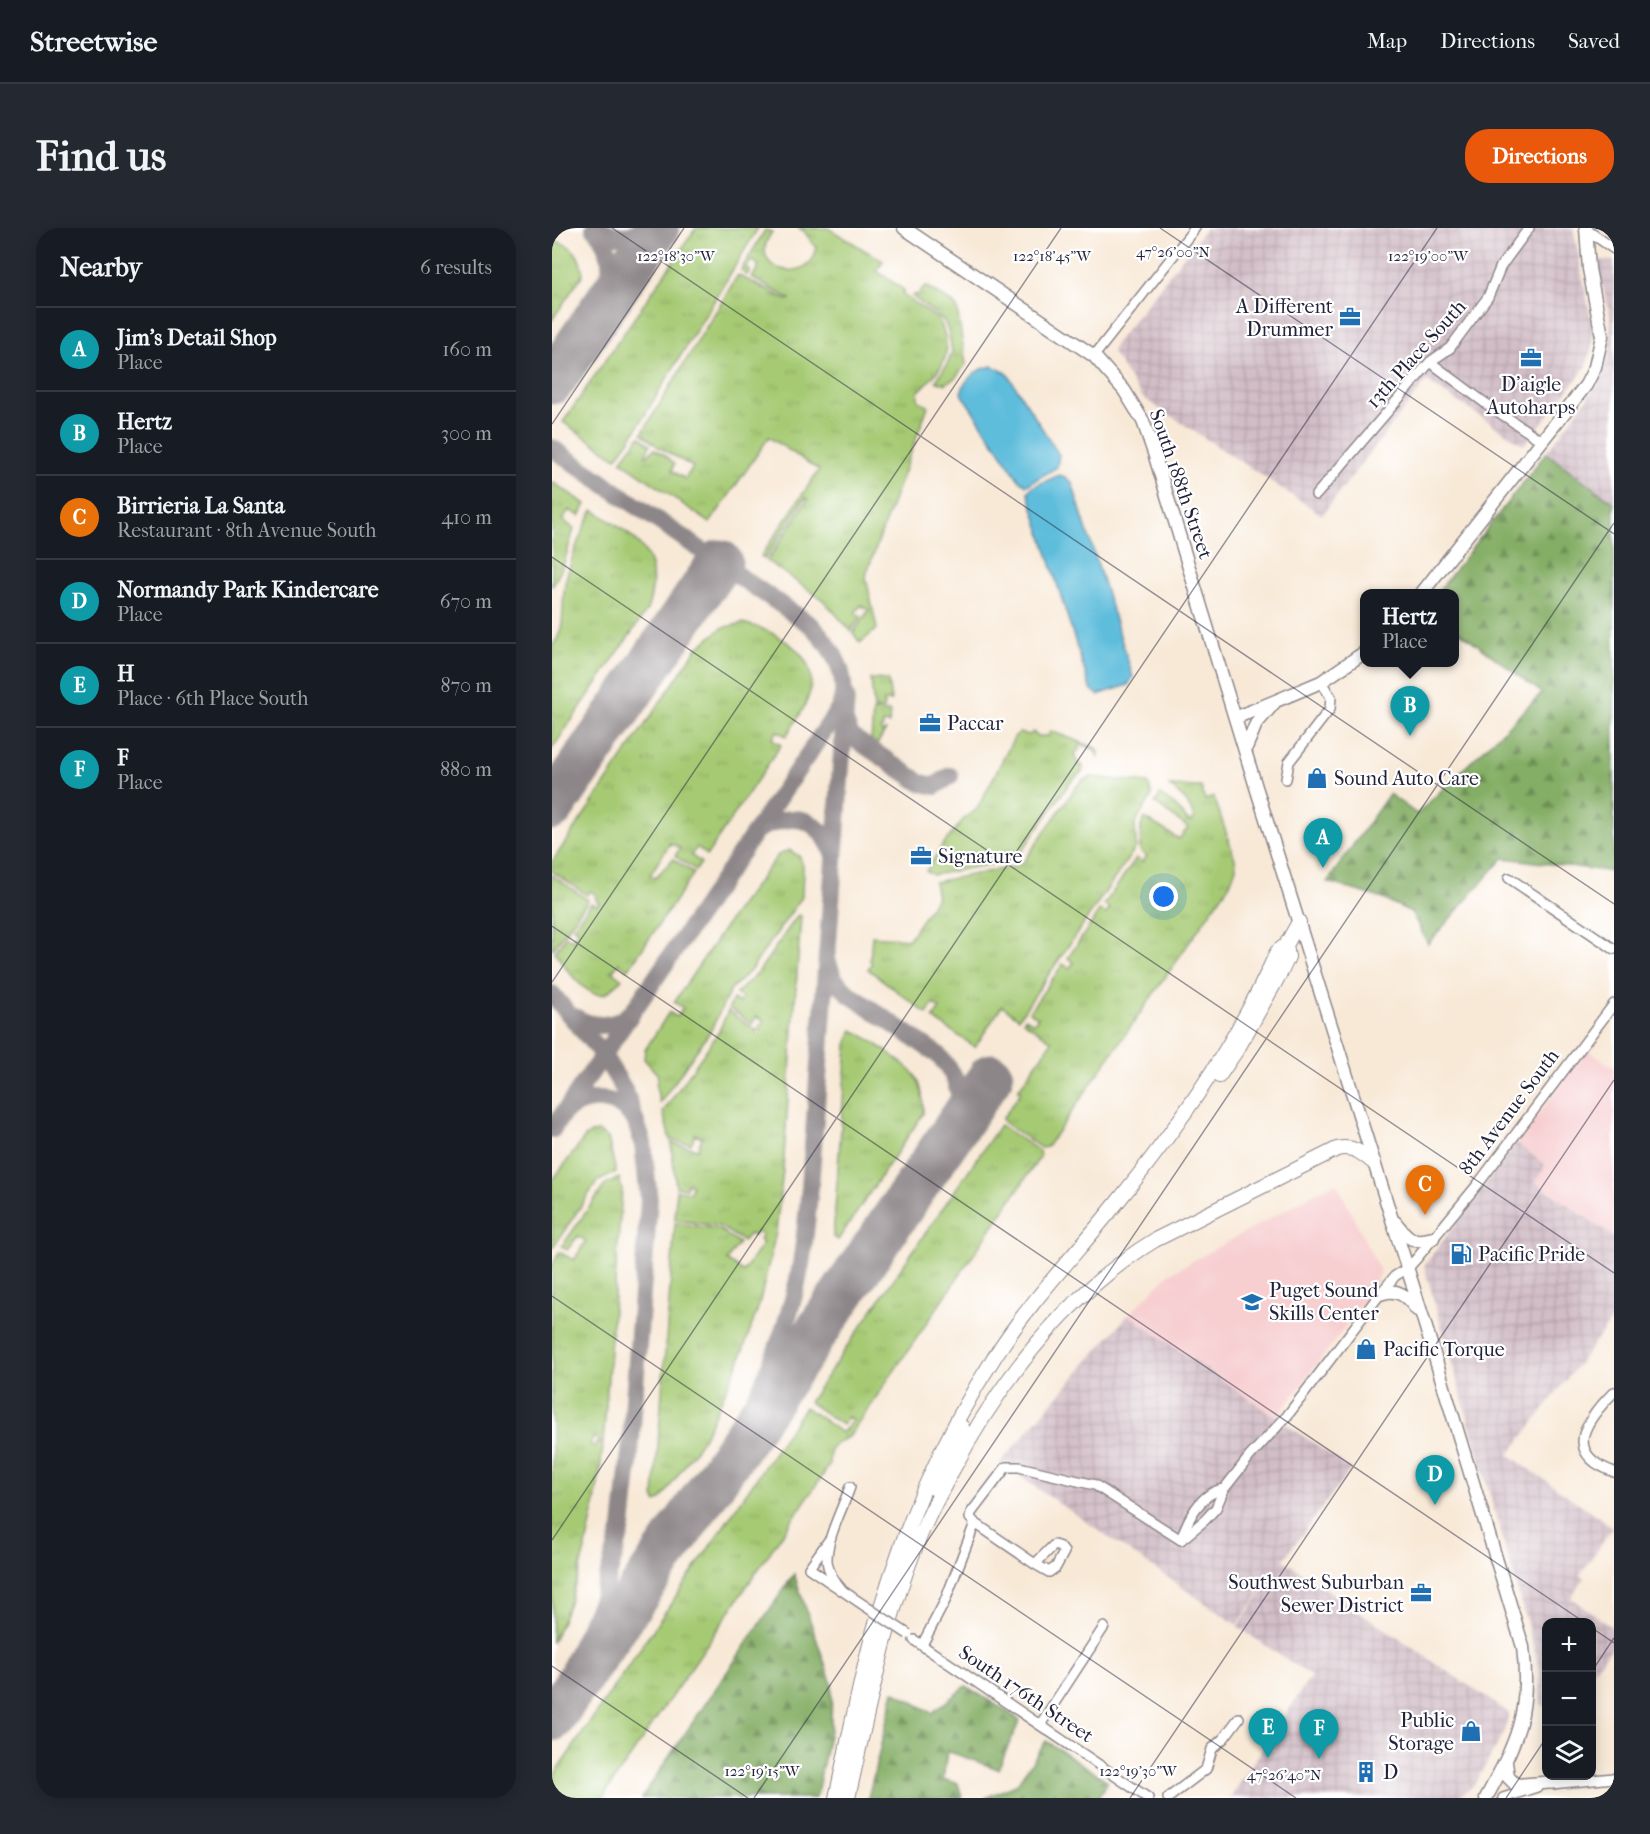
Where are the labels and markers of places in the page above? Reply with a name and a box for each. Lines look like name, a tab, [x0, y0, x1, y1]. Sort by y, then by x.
place label: A Different Drummer	[1235, 295, 1333, 341]
office icon: A Different Drummer	[1338, 305, 1362, 329]
office icon: D'aigle Autoharps	[1519, 346, 1543, 370]
place label: D'aigle Autoharps	[1486, 373, 1575, 419]
pin: B	[1390, 686, 1430, 736]
office icon: Paccar	[918, 711, 942, 735]
place label: Paccar	[947, 712, 1004, 735]
shop icon: Sound Auto Care	[1305, 766, 1329, 790]
place label: Sound Auto Care	[1334, 767, 1479, 790]
pin: A	[1304, 818, 1342, 868]
office icon: Signature	[909, 844, 933, 868]
place label: Signature	[938, 845, 1023, 868]
pin: C	[1406, 1166, 1444, 1215]
fuel station icon: Pacific Pride	[1449, 1242, 1473, 1266]
place label: Pacific Pride	[1478, 1243, 1585, 1266]
place label: Puget Sound Skills Center	[1269, 1279, 1380, 1325]
school or university icon: Puget Sound Skills Center	[1240, 1290, 1264, 1314]
shop icon: Pacific Torque	[1354, 1337, 1378, 1361]
place label: Pacific Torque	[1383, 1338, 1505, 1361]
pin: D	[1416, 1456, 1454, 1505]
place label: Southwest Suburban Sewer District	[1228, 1571, 1404, 1617]
office icon: Southwest Suburban Sewer District	[1409, 1581, 1433, 1605]
pin: E	[1248, 1708, 1288, 1758]
place label: Public Storage	[1388, 1709, 1454, 1755]
pin: F	[1300, 1710, 1338, 1759]
shop icon: Public Storage	[1459, 1719, 1483, 1743]
building icon: D	[1354, 1760, 1378, 1784]
place label: D	[1383, 1761, 1398, 1784]

